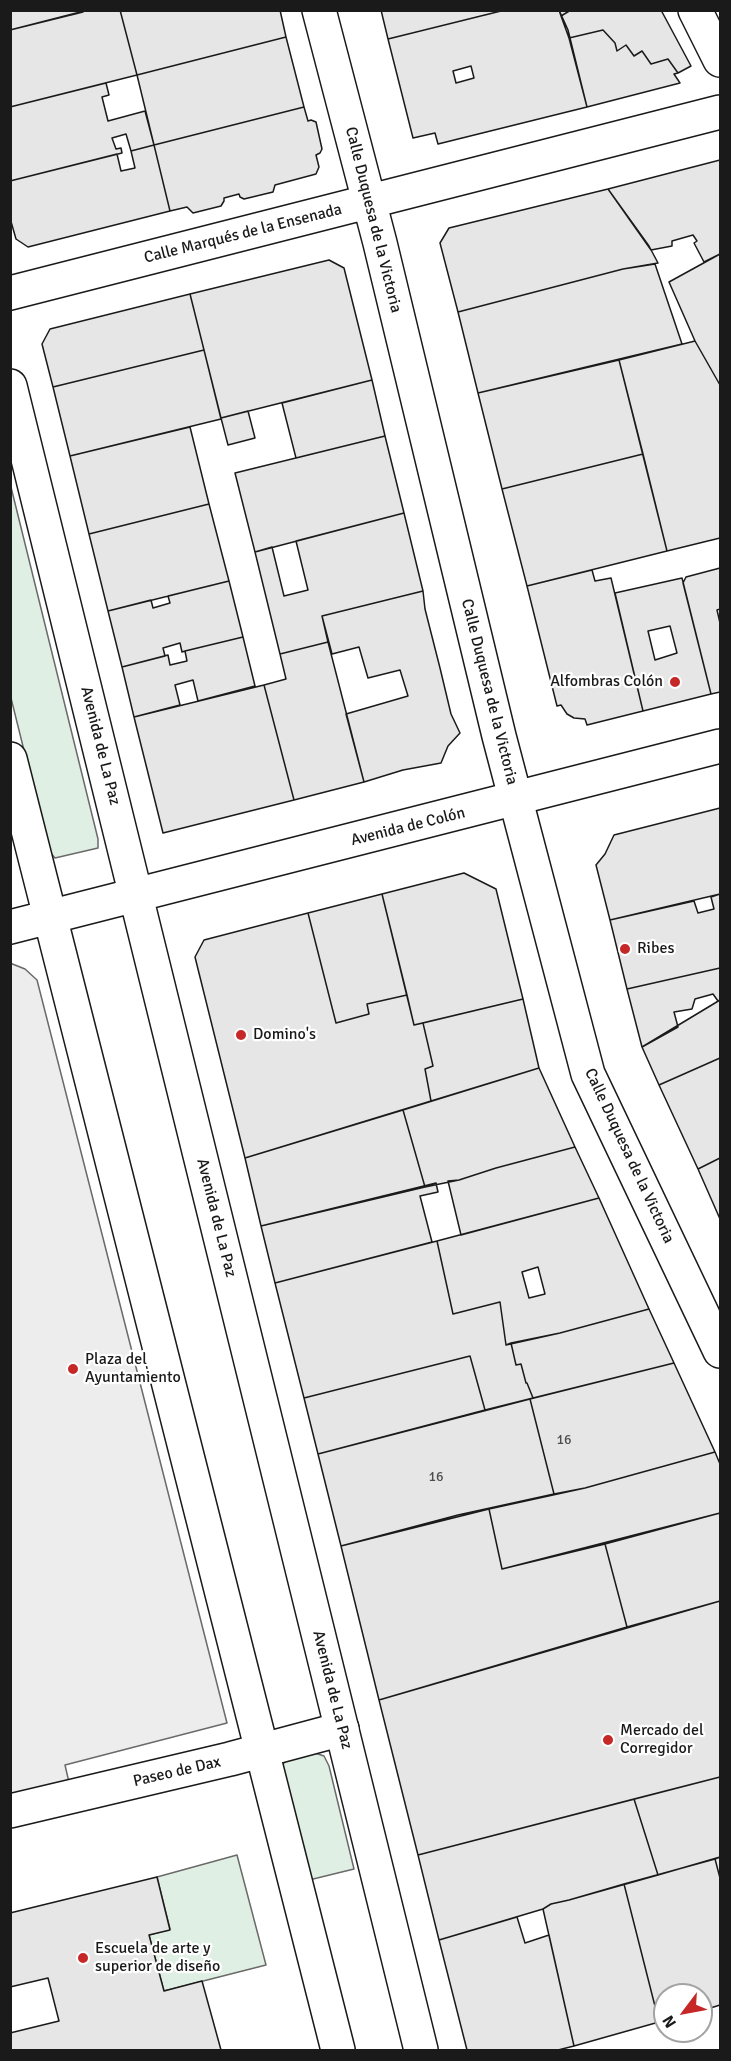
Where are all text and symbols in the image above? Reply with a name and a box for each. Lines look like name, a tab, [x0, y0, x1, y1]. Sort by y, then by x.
street label: Calle Duquesa de la Victoria	[341, 125, 405, 315]
street label: Calle Marqués de la Ensenada	[142, 200, 344, 268]
street label: Calle Duquesa de la Victoria	[457, 597, 521, 787]
place label: Alfombras Colón	[550, 672, 663, 692]
marker: Alfombras Colón	[668, 675, 682, 689]
street label: Avenida de La Paz	[76, 685, 124, 807]
street label: Avenida de Colón	[349, 804, 467, 850]
place label: Ribes	[637, 939, 674, 959]
marker: Ribes	[618, 942, 632, 956]
place label: Domino's	[253, 1025, 316, 1045]
marker: Domino's	[234, 1028, 248, 1042]
street label: Calle Duquesa de la Victoria	[580, 1065, 678, 1247]
street label: Avenida de La Paz	[192, 1157, 240, 1279]
place label: Plaza del Ayuntamiento	[85, 1350, 181, 1388]
marker: Plaza del Ayuntamiento	[66, 1362, 80, 1376]
house number: 16	[556, 1432, 572, 1448]
house number: 16	[428, 1469, 444, 1485]
street label: Avenida de La Paz	[308, 1629, 356, 1751]
place label: Mercado del Corregidor	[620, 1721, 704, 1759]
marker: Mercado del Corregidor	[601, 1733, 615, 1747]
street label: Paseo de Dax	[131, 1753, 223, 1791]
place label: Escuela de arte y superior de diseño	[95, 1939, 220, 1977]
marker: Escuela de arte y superior de diseño	[76, 1951, 90, 1965]
north arrow	[653, 1983, 713, 2043]
text: N	[658, 2011, 681, 2032]

